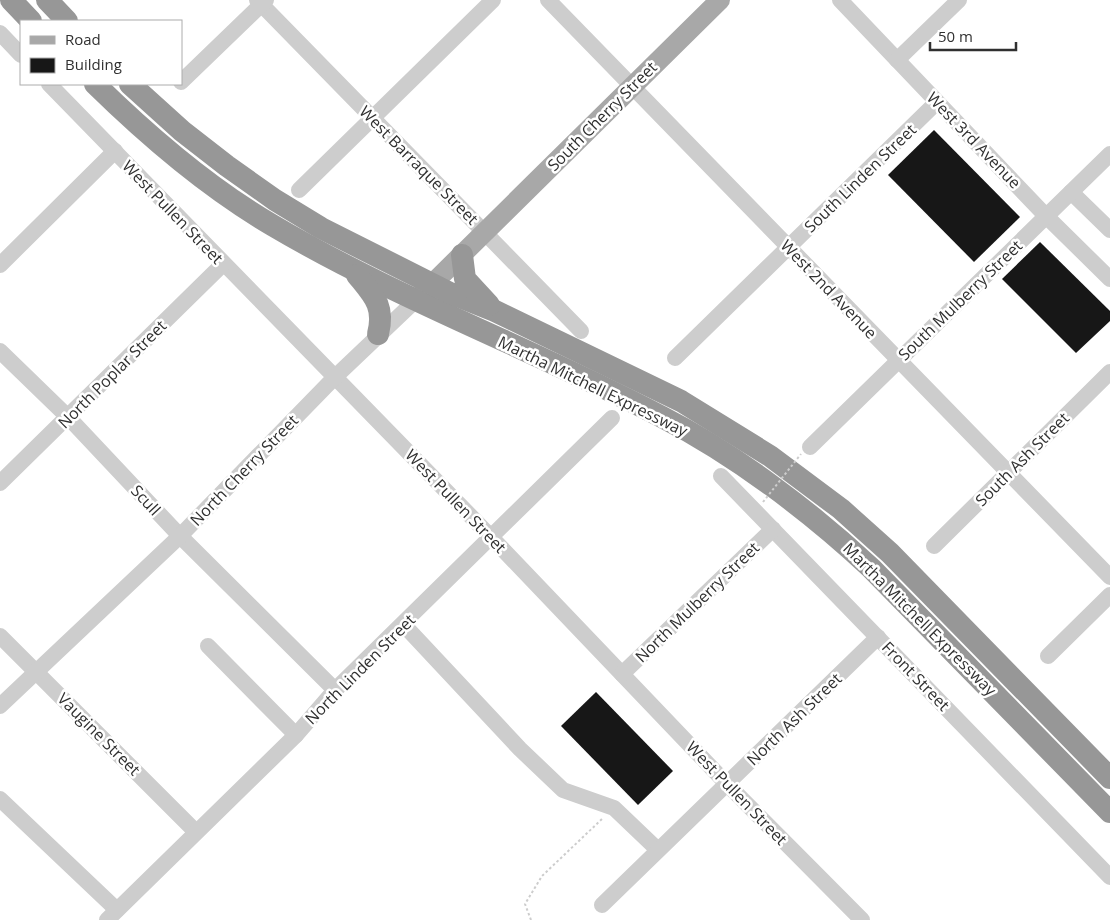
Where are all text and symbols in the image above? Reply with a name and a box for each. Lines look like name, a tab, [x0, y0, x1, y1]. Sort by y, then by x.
legend	[20, 20, 182, 85]
scale bar	[930, 20, 1016, 52]
text: 50 m	[938, 26, 973, 46]
text: Road	[65, 29, 101, 49]
text: Building	[65, 54, 122, 74]
street label: South Cherry Street	[542, 56, 662, 176]
street label: West 3rd Avenue	[922, 87, 1026, 193]
street label: West Barraque Street	[355, 101, 484, 230]
street label: South Linden Street	[799, 119, 921, 237]
street label: West Pullen Street	[118, 155, 228, 269]
street label: West 2nd Avenue	[776, 235, 882, 343]
street label: South Mulberry Street	[893, 235, 1027, 365]
street label: North Poplar Street	[53, 315, 171, 433]
street label: Martha Mitchell Expressway	[495, 330, 692, 442]
street label: South Ash Street	[970, 407, 1074, 511]
street label: North Cherry Street	[185, 409, 303, 530]
street label: West Pullen Street	[401, 444, 511, 558]
street label: Scull	[126, 480, 166, 520]
street label: North Mulberry Street	[630, 537, 764, 667]
street label: Martha Mitchell Expressway	[839, 538, 1002, 701]
street label: North Linden Street	[300, 609, 420, 729]
street label: Front Street	[877, 636, 955, 716]
street label: North Ash Street	[742, 668, 847, 770]
street label: Vaugine Street	[53, 688, 145, 780]
street label: West Pullen Street	[682, 736, 792, 850]

